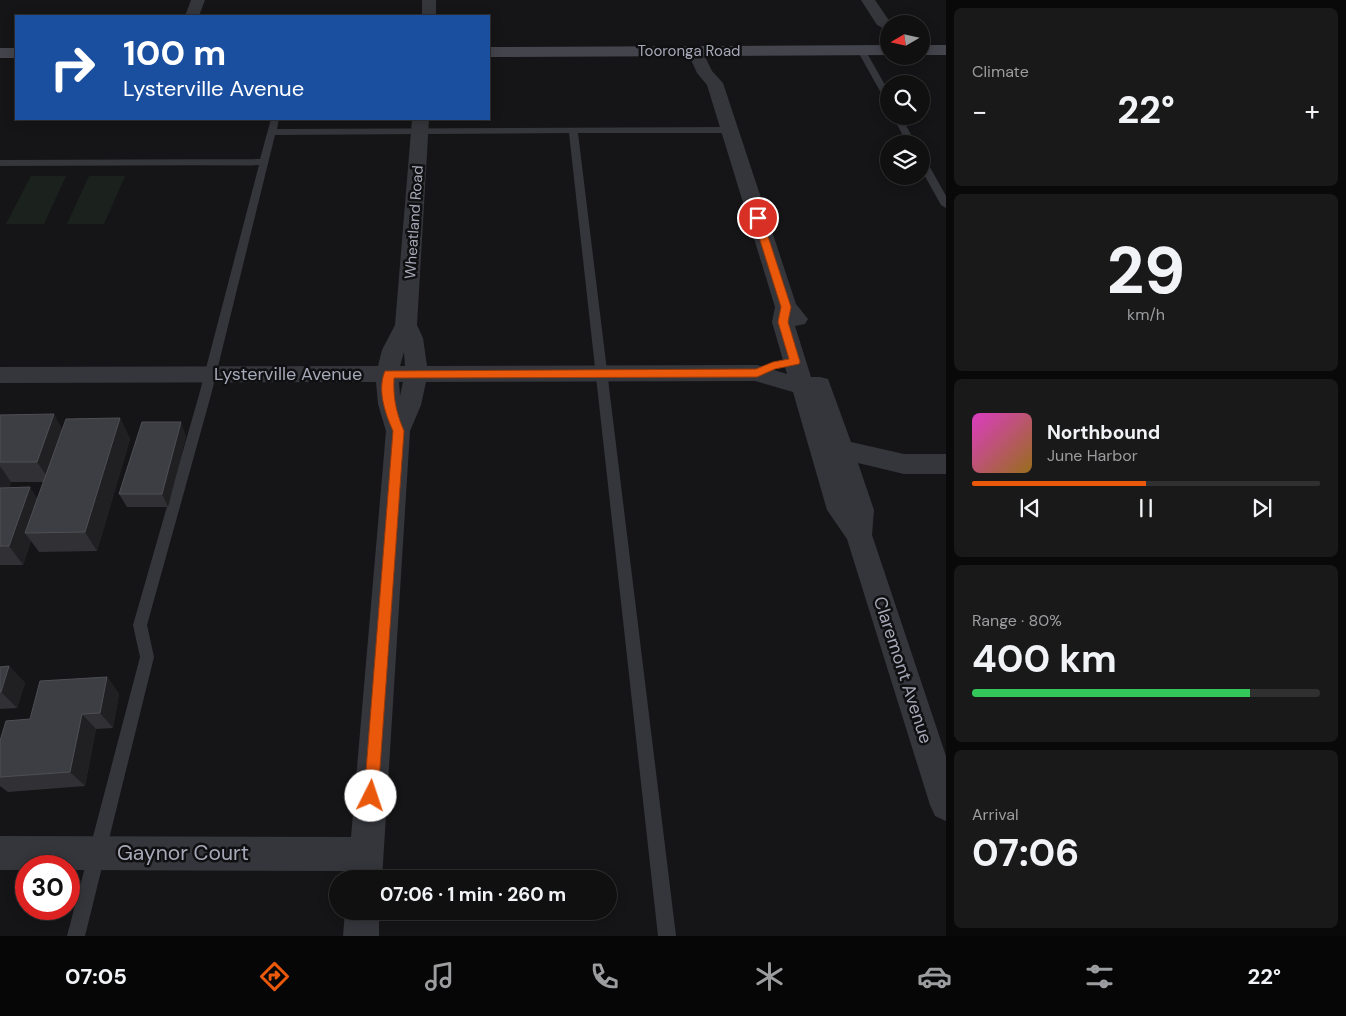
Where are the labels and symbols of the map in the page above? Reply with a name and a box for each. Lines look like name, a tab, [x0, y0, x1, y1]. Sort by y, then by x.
north arrow	[880, 15, 930, 65]
street label: Tooronga Road	[637, 41, 741, 61]
street label: Wheatland Road	[400, 164, 428, 280]
pin	[737, 197, 779, 239]
street label: Lysterville Avenue	[214, 362, 362, 386]
street label: Claremont Avenue	[868, 593, 938, 747]
position arrow	[344, 769, 396, 821]
street label: Gaynor Court	[117, 839, 249, 867]
speed limit sign: 30	[15, 855, 80, 920]

